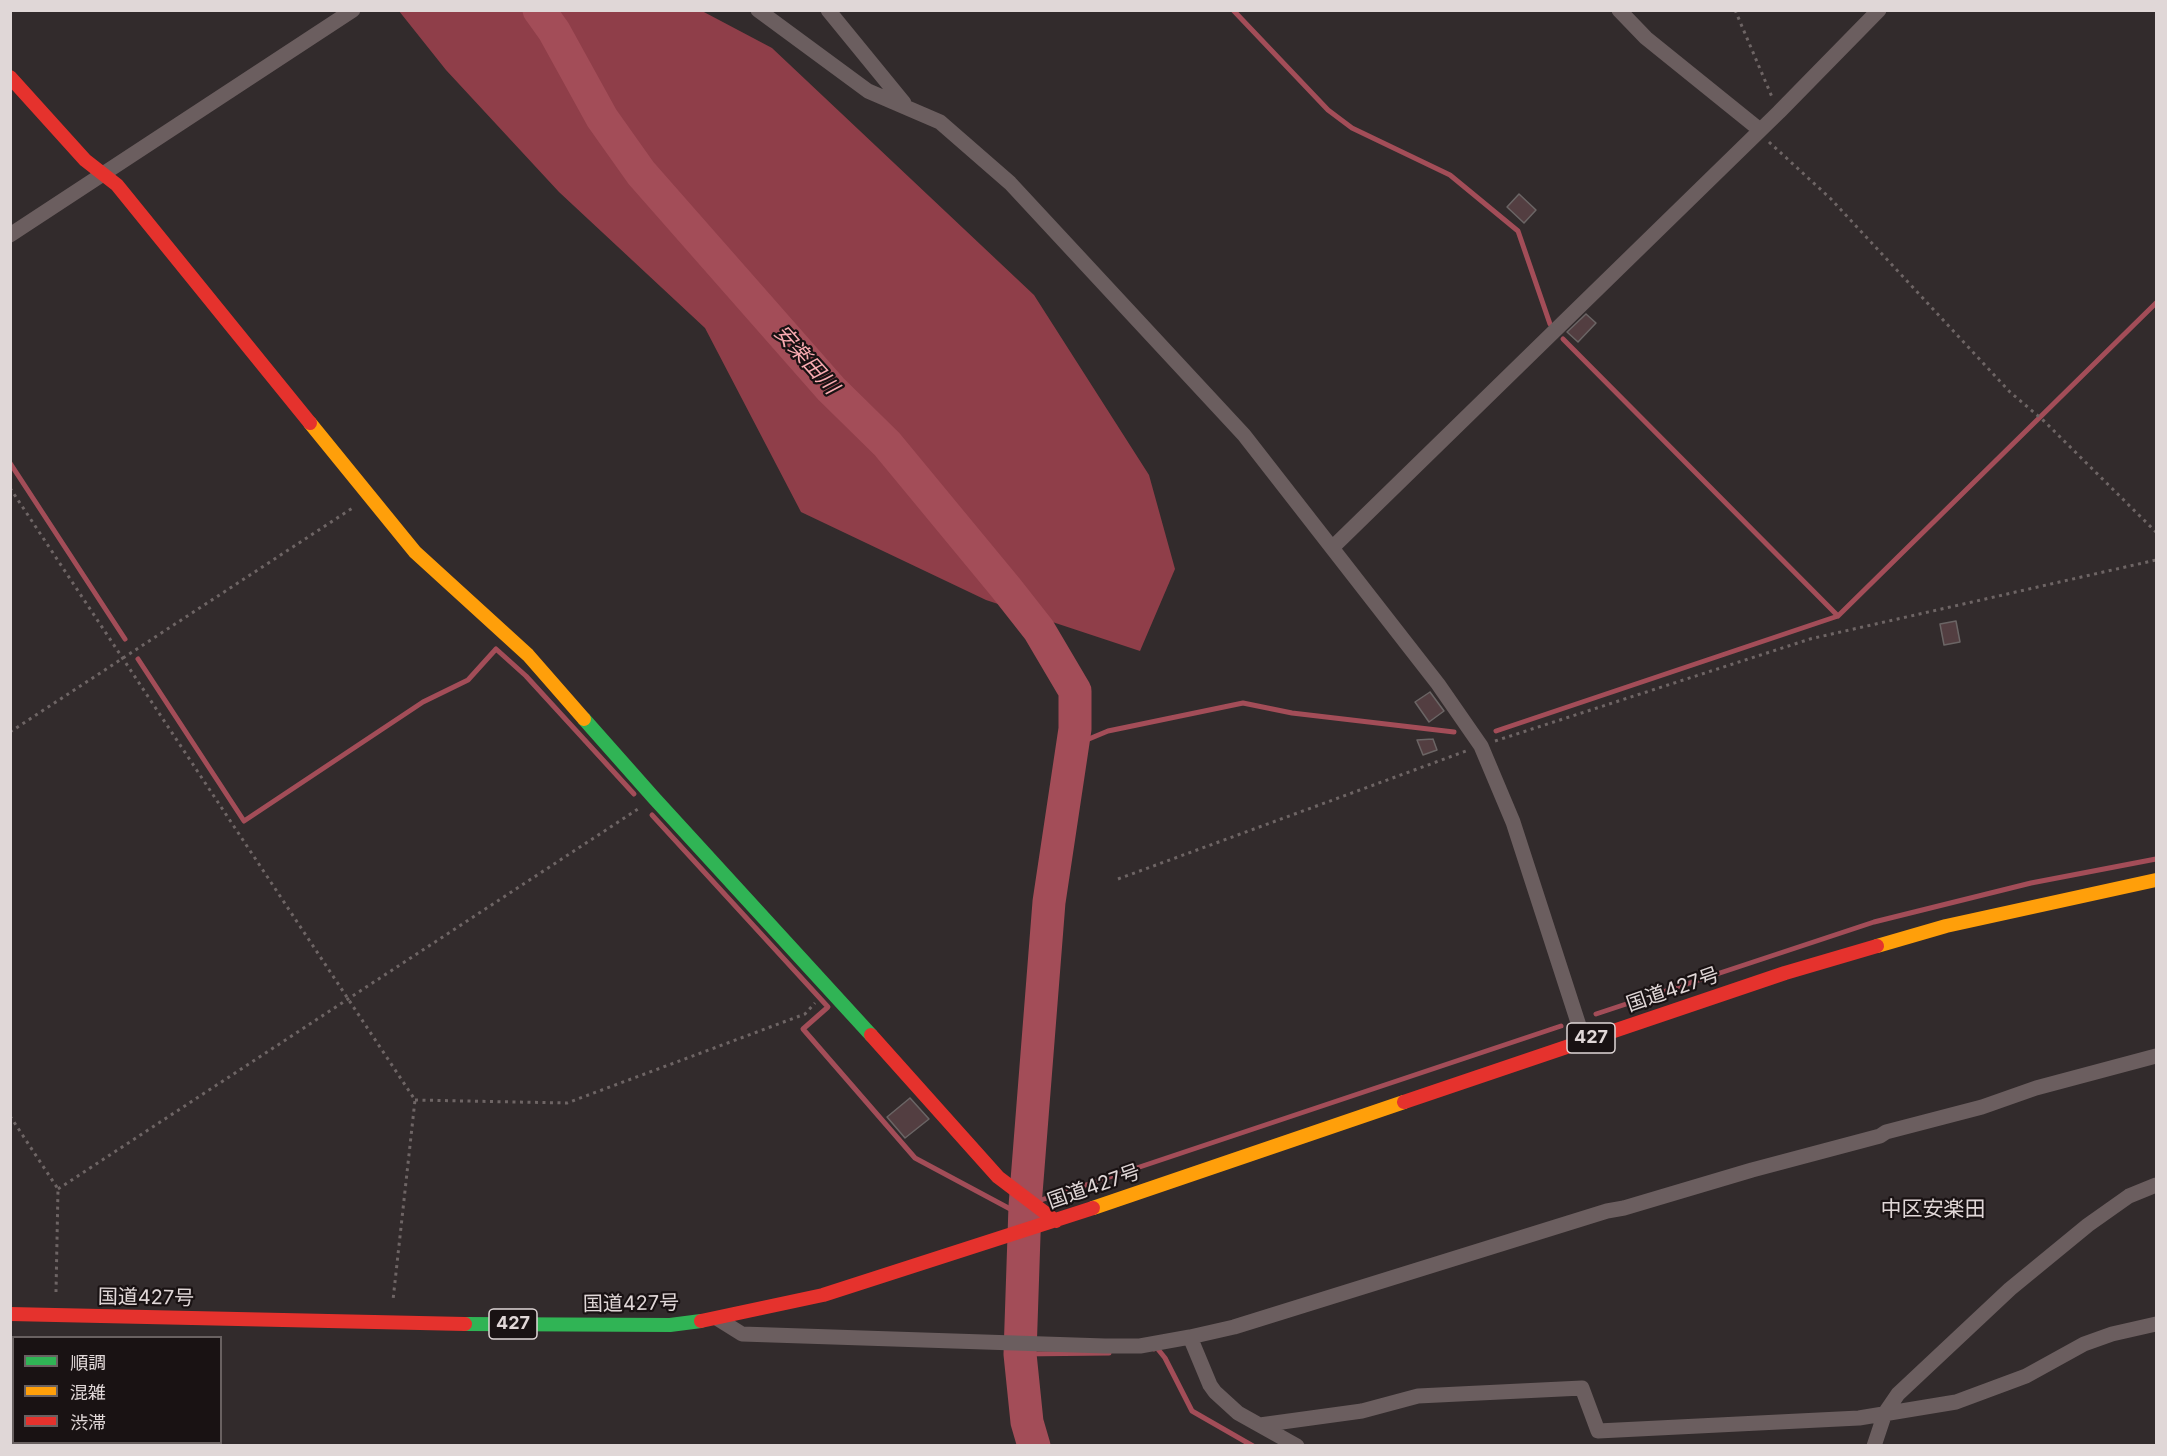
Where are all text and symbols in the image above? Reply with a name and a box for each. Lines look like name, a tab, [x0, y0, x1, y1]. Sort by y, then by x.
water label: 安楽田川	[769, 320, 843, 400]
street label: 国道427号	[1624, 963, 1722, 1017]
road number: 427	[1567, 1023, 1615, 1053]
street label: 国道427号	[1045, 1160, 1143, 1214]
district label: 中区安楽田	[1881, 1197, 1985, 1223]
street label: 国道427号	[98, 1285, 194, 1311]
street label: 国道427号	[583, 1291, 679, 1317]
road number: 427	[489, 1309, 537, 1339]
legend	[12, 1336, 222, 1444]
text: 順調	[70, 1352, 106, 1373]
text: 混雑	[70, 1382, 106, 1403]
text: 渋滞	[70, 1412, 106, 1433]

